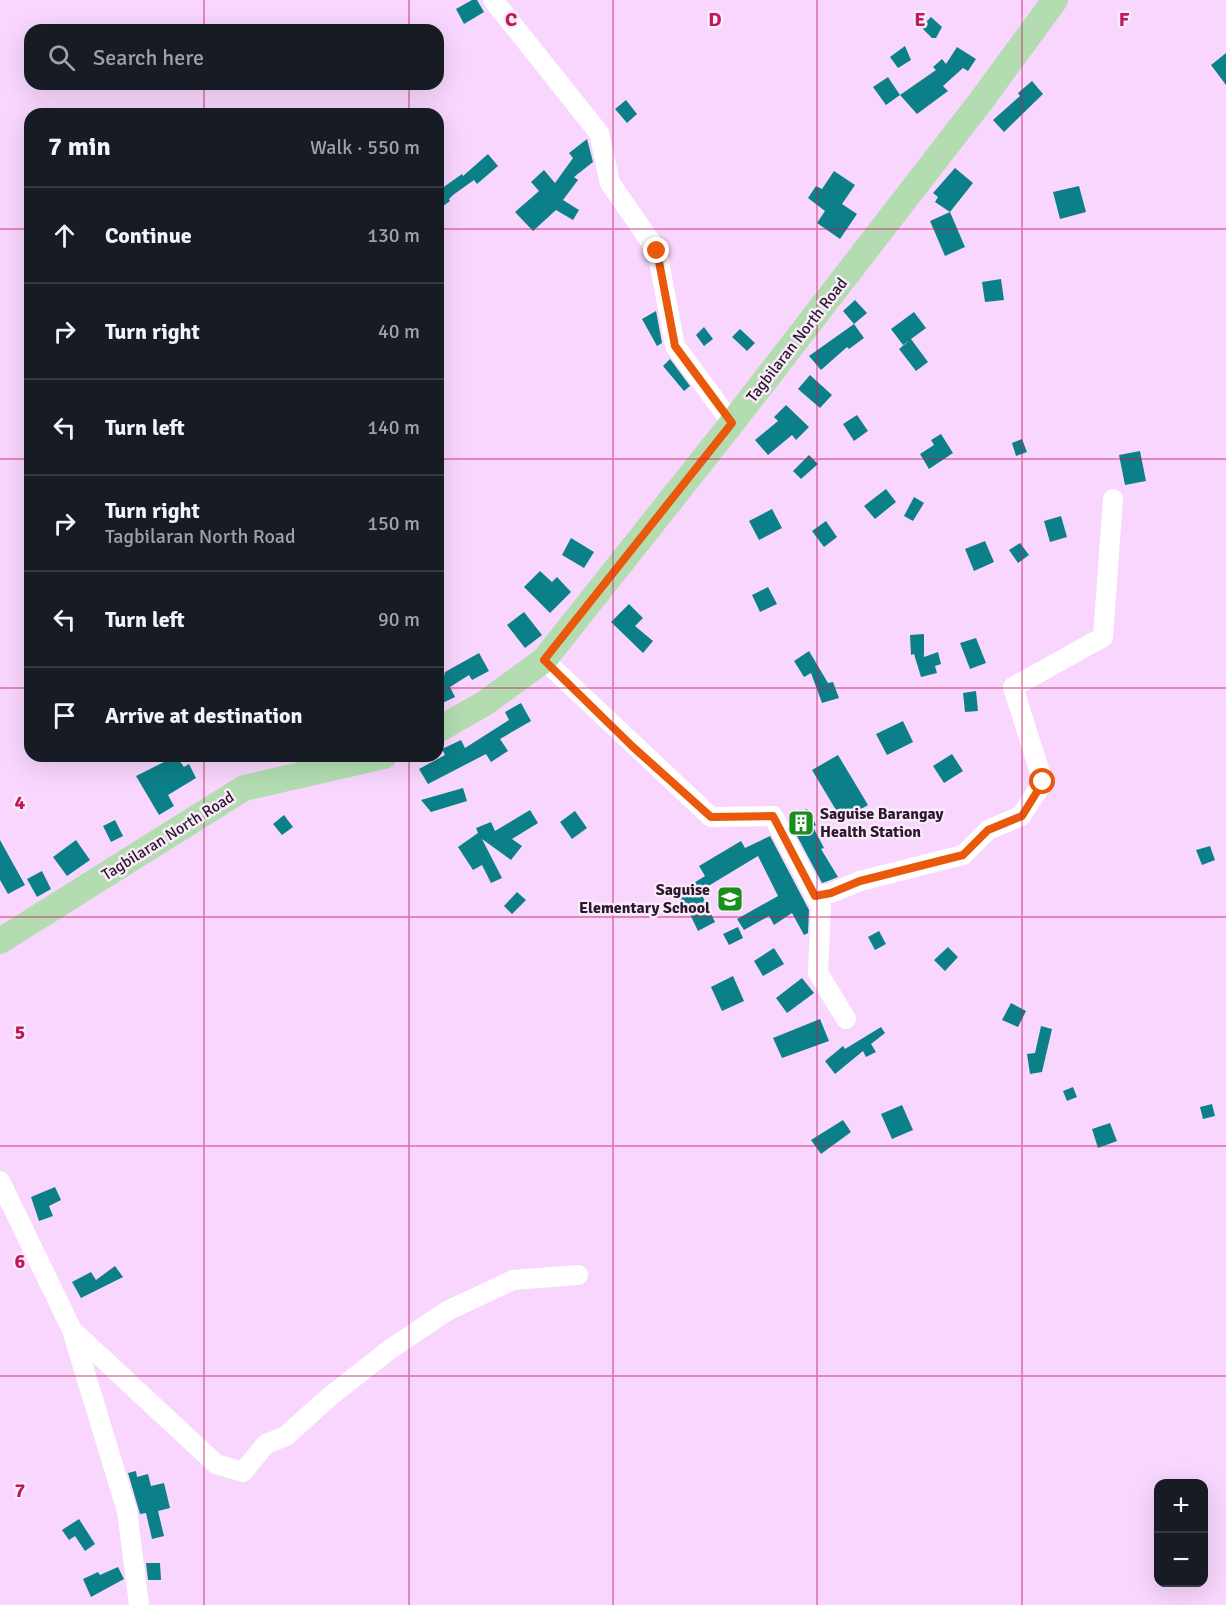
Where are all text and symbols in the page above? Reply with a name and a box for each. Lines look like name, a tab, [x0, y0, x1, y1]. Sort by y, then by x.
text: C	[505, 7, 517, 32]
text: D	[708, 7, 722, 32]
text: E	[914, 7, 926, 32]
text: F	[1119, 7, 1130, 32]
search box	[24, 24, 444, 90]
icon: search	[45, 41, 78, 74]
text: Search here	[93, 44, 204, 71]
text: 7 min	[48, 131, 111, 163]
text: Walk · 550 m	[310, 135, 420, 160]
icon: ahead	[48, 219, 81, 252]
text: Continue	[105, 222, 192, 249]
text: 130 m	[367, 223, 420, 248]
route end	[643, 237, 669, 263]
street label: Tagbilaran North Road	[742, 274, 852, 406]
icon: right	[48, 315, 81, 348]
text: Turn right	[105, 318, 200, 345]
text: 40 m	[378, 319, 420, 344]
icon: left	[48, 411, 81, 444]
text: Turn left	[105, 414, 185, 441]
text: 140 m	[367, 415, 420, 440]
text: Turn right	[105, 497, 200, 524]
icon: right	[48, 507, 81, 540]
text: 150 m	[367, 511, 420, 536]
text: Tagbilaran North Road	[105, 524, 296, 549]
icon: left	[48, 603, 81, 636]
text: Turn left	[105, 606, 185, 633]
text: 90 m	[378, 607, 420, 632]
icon: arrive	[48, 699, 81, 732]
text: Arrive at destination	[105, 702, 302, 729]
route start	[1029, 768, 1055, 794]
street label: Tagbilaran North Road	[98, 787, 238, 885]
text: 4	[15, 790, 26, 815]
place label: Saguise Barangay Health Station	[820, 804, 944, 842]
building icon: Saguise Barangay Health Station	[786, 808, 816, 838]
place label: Saguise Elementary School	[579, 880, 710, 918]
school or university icon: Saguise Elementary School	[715, 884, 745, 914]
text: 5	[15, 1020, 25, 1045]
text: 6	[15, 1249, 26, 1274]
text: 7	[15, 1478, 26, 1503]
map controls	[1154, 1479, 1208, 1587]
button: +	[1154, 1479, 1208, 1533]
button: −	[1154, 1533, 1208, 1587]

